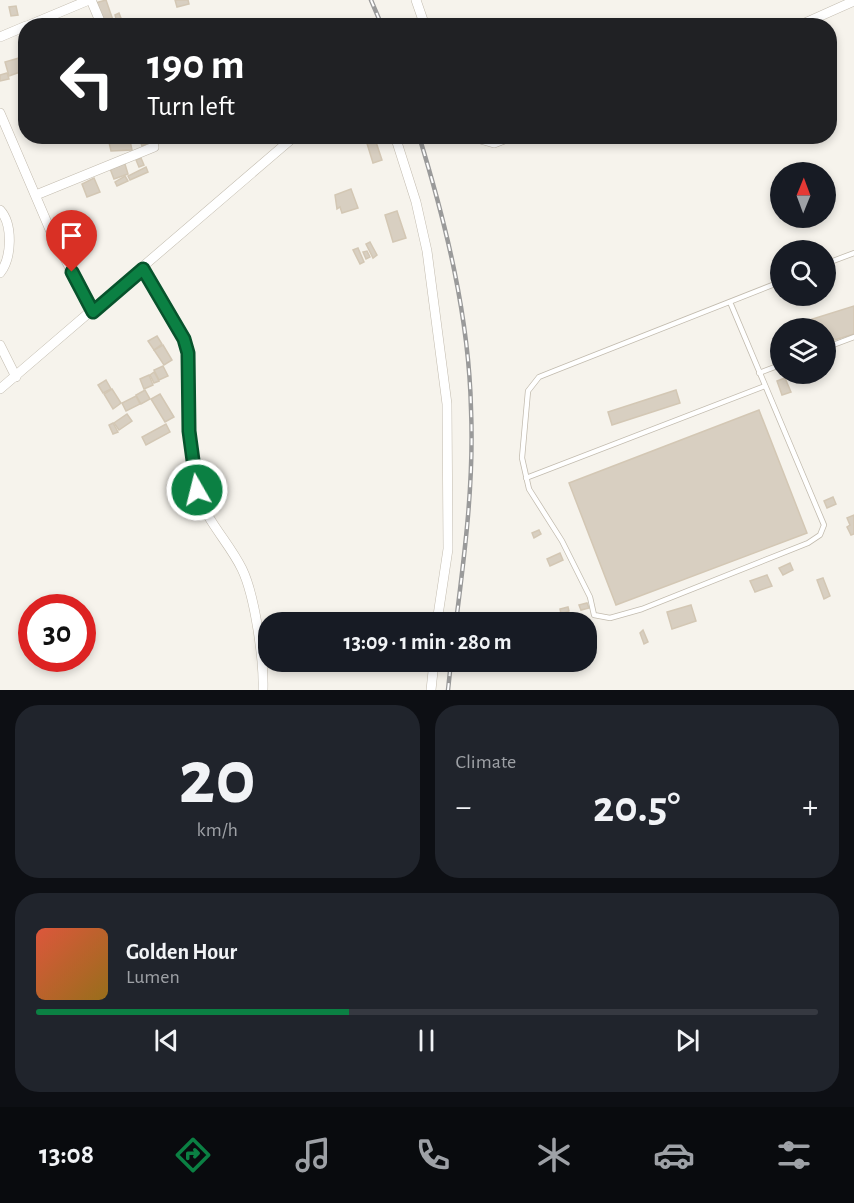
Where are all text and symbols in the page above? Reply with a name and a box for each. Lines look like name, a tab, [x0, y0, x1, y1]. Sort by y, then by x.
icon: left	[48, 42, 126, 120]
text: 190 m	[147, 44, 245, 86]
text: Turn left	[147, 93, 235, 120]
north arrow	[770, 162, 836, 228]
map controls	[770, 162, 836, 384]
pin	[46, 210, 97, 272]
icon: arrive	[55, 219, 88, 252]
button: search	[770, 240, 836, 306]
button: layers	[770, 318, 836, 384]
position arrow	[165, 458, 229, 522]
speed limit sign: 30	[18, 594, 96, 672]
text: 13:09 · 1 min · 280 m	[343, 631, 512, 653]
text: 20	[179, 740, 256, 818]
text: Climate	[456, 752, 516, 772]
text: 20.5°	[593, 785, 681, 830]
text: −	[456, 791, 471, 824]
text: +	[802, 791, 818, 824]
text: km/h	[197, 820, 238, 840]
text: Golden Hour	[126, 941, 237, 963]
text: Lumen	[126, 967, 180, 987]
icon: previous	[150, 1024, 183, 1057]
icon: pause	[410, 1024, 443, 1057]
icon: next	[671, 1024, 704, 1057]
icon: directions	[172, 1134, 214, 1176]
icon: music	[292, 1134, 334, 1176]
icon: phone	[412, 1134, 454, 1176]
icon: climate	[533, 1134, 575, 1176]
icon: car	[653, 1134, 695, 1176]
icon: filters	[773, 1134, 815, 1176]
text: 13:08	[39, 1141, 94, 1168]

